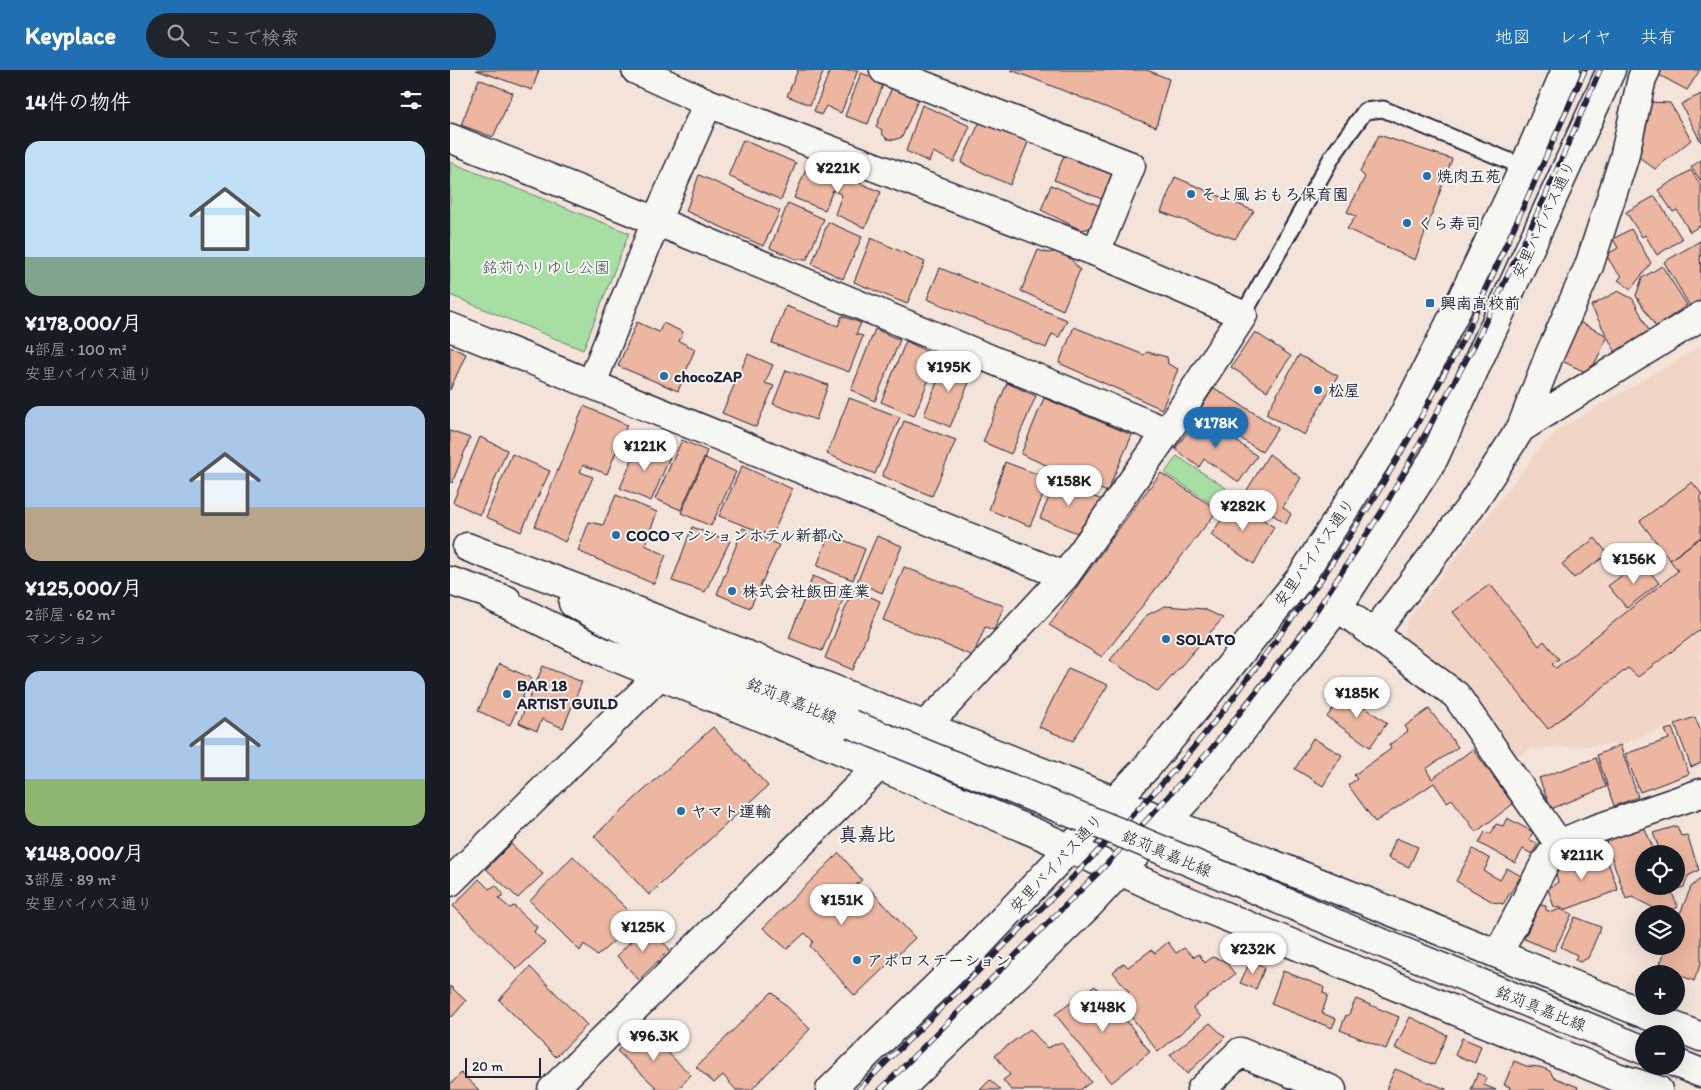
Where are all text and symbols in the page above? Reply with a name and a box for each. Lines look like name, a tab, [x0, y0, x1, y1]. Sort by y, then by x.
search box	[146, 13, 496, 58]
text: Keyplace	[25, 21, 116, 50]
icon: search	[164, 21, 192, 49]
text: ここで検索	[204, 26, 299, 49]
text: 地図	[1495, 26, 1531, 48]
text: レイヤ	[1559, 26, 1612, 48]
text: 共有	[1640, 26, 1676, 48]
icon: filters	[397, 86, 425, 114]
text: 14件の物件	[25, 89, 131, 114]
pin: ¥221K	[803, 152, 873, 194]
street label: 安里バイパス通り	[1508, 157, 1579, 281]
text: ¥221K	[816, 158, 860, 177]
place label: 焼肉五苑	[1437, 167, 1501, 186]
marker: 焼肉五苑	[1421, 170, 1433, 182]
icon: home	[180, 174, 270, 264]
place label: そよ風 おもろ保育園	[1201, 185, 1349, 204]
marker: そよ風 おもろ保育園	[1185, 188, 1197, 200]
place label: くら寿司	[1417, 214, 1481, 233]
marker: くら寿司	[1401, 217, 1413, 229]
park label: 銘苅かりゆし公園	[482, 258, 610, 277]
place label: 興南高校前	[1440, 294, 1520, 313]
marker: 興南高校前	[1424, 297, 1436, 309]
text: ¥178,000/月	[25, 310, 142, 335]
text: 4部屋 · 100 m²	[25, 340, 127, 359]
pin: ¥195K	[914, 350, 984, 393]
text: ¥195K	[927, 357, 971, 376]
text: 安里バイパス通り	[25, 364, 153, 383]
place label: chocoZAP	[674, 367, 743, 386]
marker: chocoZAP	[658, 370, 670, 382]
place label: 松屋	[1328, 381, 1360, 400]
marker: 松屋	[1312, 384, 1324, 396]
pin: ¥178K	[1181, 406, 1251, 449]
text: ¥178K	[1194, 413, 1238, 432]
pin: ¥121K	[610, 430, 680, 472]
text: ¥121K	[624, 436, 666, 455]
icon: home	[180, 439, 270, 529]
pin: ¥158K	[1034, 464, 1104, 507]
text: ¥158K	[1047, 471, 1091, 490]
pin: ¥282K	[1208, 490, 1278, 532]
street label: 安里バイパス通り	[1270, 495, 1359, 610]
text: ¥282K	[1221, 496, 1265, 515]
place label: COCOマンションホテル新都心	[626, 526, 844, 545]
marker: COCOマンションホテル新都心	[610, 529, 622, 541]
pin: ¥156K	[1599, 542, 1669, 585]
text: ¥156K	[1612, 549, 1656, 568]
text: ¥125,000/月	[25, 575, 142, 600]
place label: 株式会社飯田産業	[742, 582, 870, 601]
marker: 株式会社飯田産業	[726, 585, 738, 597]
text: 2部屋 · 62 m²	[25, 605, 115, 624]
text: マンション	[25, 629, 104, 648]
place label: SOLATO	[1176, 630, 1236, 649]
marker: SOLATO	[1160, 633, 1172, 645]
street label: 銘苅真嘉比線	[744, 674, 840, 727]
place label: BAR 18 ARTIST GUILD	[516, 676, 618, 713]
pin: ¥185K	[1322, 676, 1392, 719]
text: ¥185K	[1335, 683, 1379, 702]
marker: BAR 18 ARTIST GUILD	[501, 688, 513, 700]
icon: home	[180, 704, 270, 794]
place label: ヤマト運輸	[691, 802, 772, 821]
marker: ヤマト運輸	[675, 805, 687, 817]
street label: 安里バイパス通り	[1006, 810, 1107, 917]
district label: 真嘉比	[838, 823, 896, 846]
street label: 銘苅真嘉比線	[1119, 826, 1215, 881]
pin: ¥211K	[1547, 838, 1617, 881]
text: ¥148,000/月	[25, 840, 144, 865]
text: ¥211K	[1561, 845, 1603, 864]
map controls	[1635, 845, 1685, 1075]
button: locate	[1635, 845, 1685, 895]
text: 3部屋 · 89 m²	[25, 870, 116, 889]
pin: ¥151K	[807, 884, 877, 926]
text: ¥151K	[821, 890, 863, 909]
text: 安里バイパス通り	[25, 894, 153, 913]
button: layers	[1635, 905, 1685, 955]
pin: ¥125K	[608, 910, 678, 953]
text: ¥125K	[621, 917, 665, 936]
pin: ¥232K	[1218, 932, 1288, 975]
text: ¥232K	[1231, 939, 1275, 958]
place label: アポロステーション	[867, 951, 1011, 970]
marker: アポロステーション	[851, 954, 863, 966]
button: +	[1635, 965, 1685, 1015]
street label: 銘苅真嘉比線	[1493, 982, 1589, 1035]
pin: ¥148K	[1068, 990, 1138, 1033]
text: ¥148K	[1081, 997, 1126, 1016]
pin: ¥96.3K	[613, 1020, 695, 1062]
button: −	[1635, 1025, 1685, 1075]
text: ¥96.3K	[630, 1026, 678, 1045]
scale bar	[465, 1055, 541, 1078]
text: 20 m	[472, 1058, 503, 1075]

